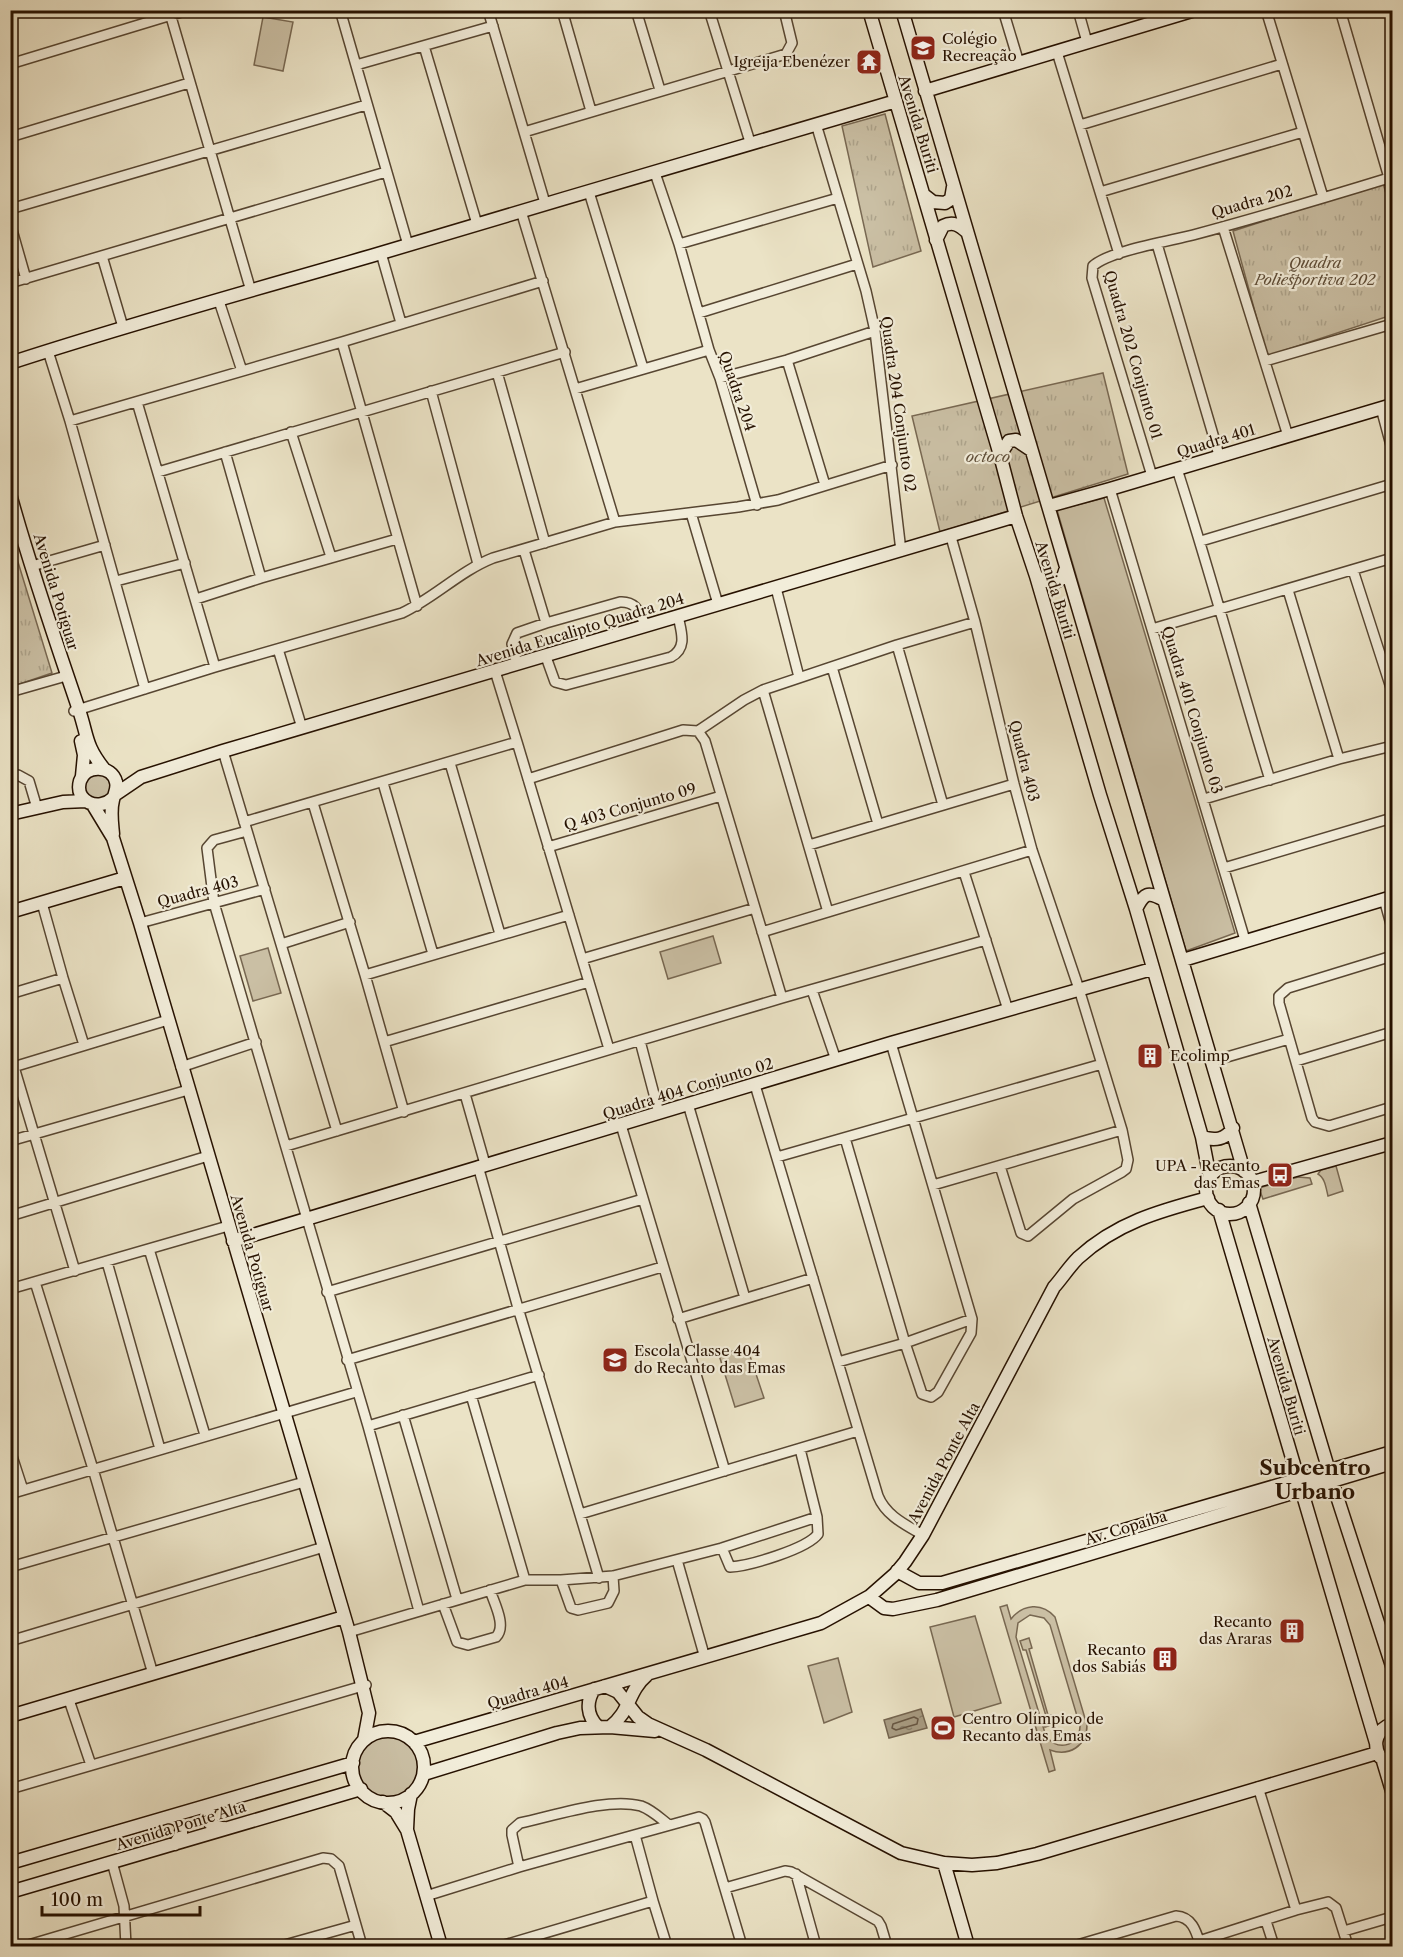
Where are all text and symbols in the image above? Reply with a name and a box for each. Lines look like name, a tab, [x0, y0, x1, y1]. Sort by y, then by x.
place label: Colégio Recreação	[942, 29, 1017, 65]
school or university icon: Colégio Recreação	[908, 33, 938, 63]
temple icon: Igreija Ebenézer	[854, 47, 884, 77]
place label: Igreija Ebenézer	[734, 52, 851, 71]
street label: Avenida Buriti	[894, 72, 943, 176]
street label: Quadra 202	[1209, 181, 1295, 222]
park label: Quadra Poliesportiva 202	[1253, 253, 1376, 289]
street label: Quadra 202 Conjunto 01	[1100, 268, 1167, 442]
street label: Quadra 204 Conjunto 02	[877, 315, 920, 493]
street label: Quadra 204	[715, 348, 760, 433]
street label: Quadra 401	[1174, 419, 1258, 461]
park label: octoco	[966, 447, 1010, 466]
street label: Avenida Potiguar	[29, 530, 83, 653]
street label: Avenida Buriti	[1031, 538, 1080, 642]
street label: Avenida Eucalipto Quadra 204	[472, 589, 686, 671]
street label: Quadra 401 Conjunto 03	[1158, 624, 1227, 796]
street label: Quadra 403	[1005, 718, 1044, 804]
street label: Q 403 Conjunto 09	[562, 779, 698, 834]
street label: Quadra 403	[155, 872, 241, 911]
building icon: Ecolimp	[1135, 1041, 1165, 1071]
place label: Ecolimp	[1170, 1046, 1230, 1065]
street label: Quadra 404 Conjunto 02	[600, 1054, 775, 1124]
place label: UPA - Recanto das Emas	[1155, 1156, 1260, 1192]
bus stop icon: UPA - Recanto das Emas	[1265, 1160, 1295, 1190]
street label: Avenida Potiguar	[226, 1191, 278, 1314]
street label: Avenida Buriti	[1263, 1333, 1310, 1438]
place label: Escola Classe 404 do Recanto das Emas	[634, 1341, 786, 1377]
school or university icon: Escola Classe 404 do Recanto das Emas	[600, 1345, 630, 1375]
street label: Avenida Ponte Alta	[903, 1399, 984, 1528]
district label: Subcentro Urbano	[1259, 1455, 1371, 1504]
street label: Av. Copaíba	[1082, 1506, 1169, 1549]
place label: Recanto das Araras	[1199, 1612, 1272, 1648]
building icon: Recanto das Araras	[1277, 1616, 1307, 1646]
place label: Recanto dos Sabiás	[1072, 1640, 1146, 1676]
building icon: Recanto dos Sabiás	[1150, 1644, 1180, 1674]
street label: Quadra 404	[485, 1672, 571, 1713]
place label: Centro Olímpico de Recanto das Emas	[962, 1709, 1104, 1745]
sports icon: Centro Olímpico de Recanto das Emas	[928, 1713, 958, 1743]
street label: Avenida Ponte Alta	[113, 1797, 248, 1855]
scale bar	[42, 1879, 200, 1917]
text: 100 m	[51, 1889, 103, 1911]

